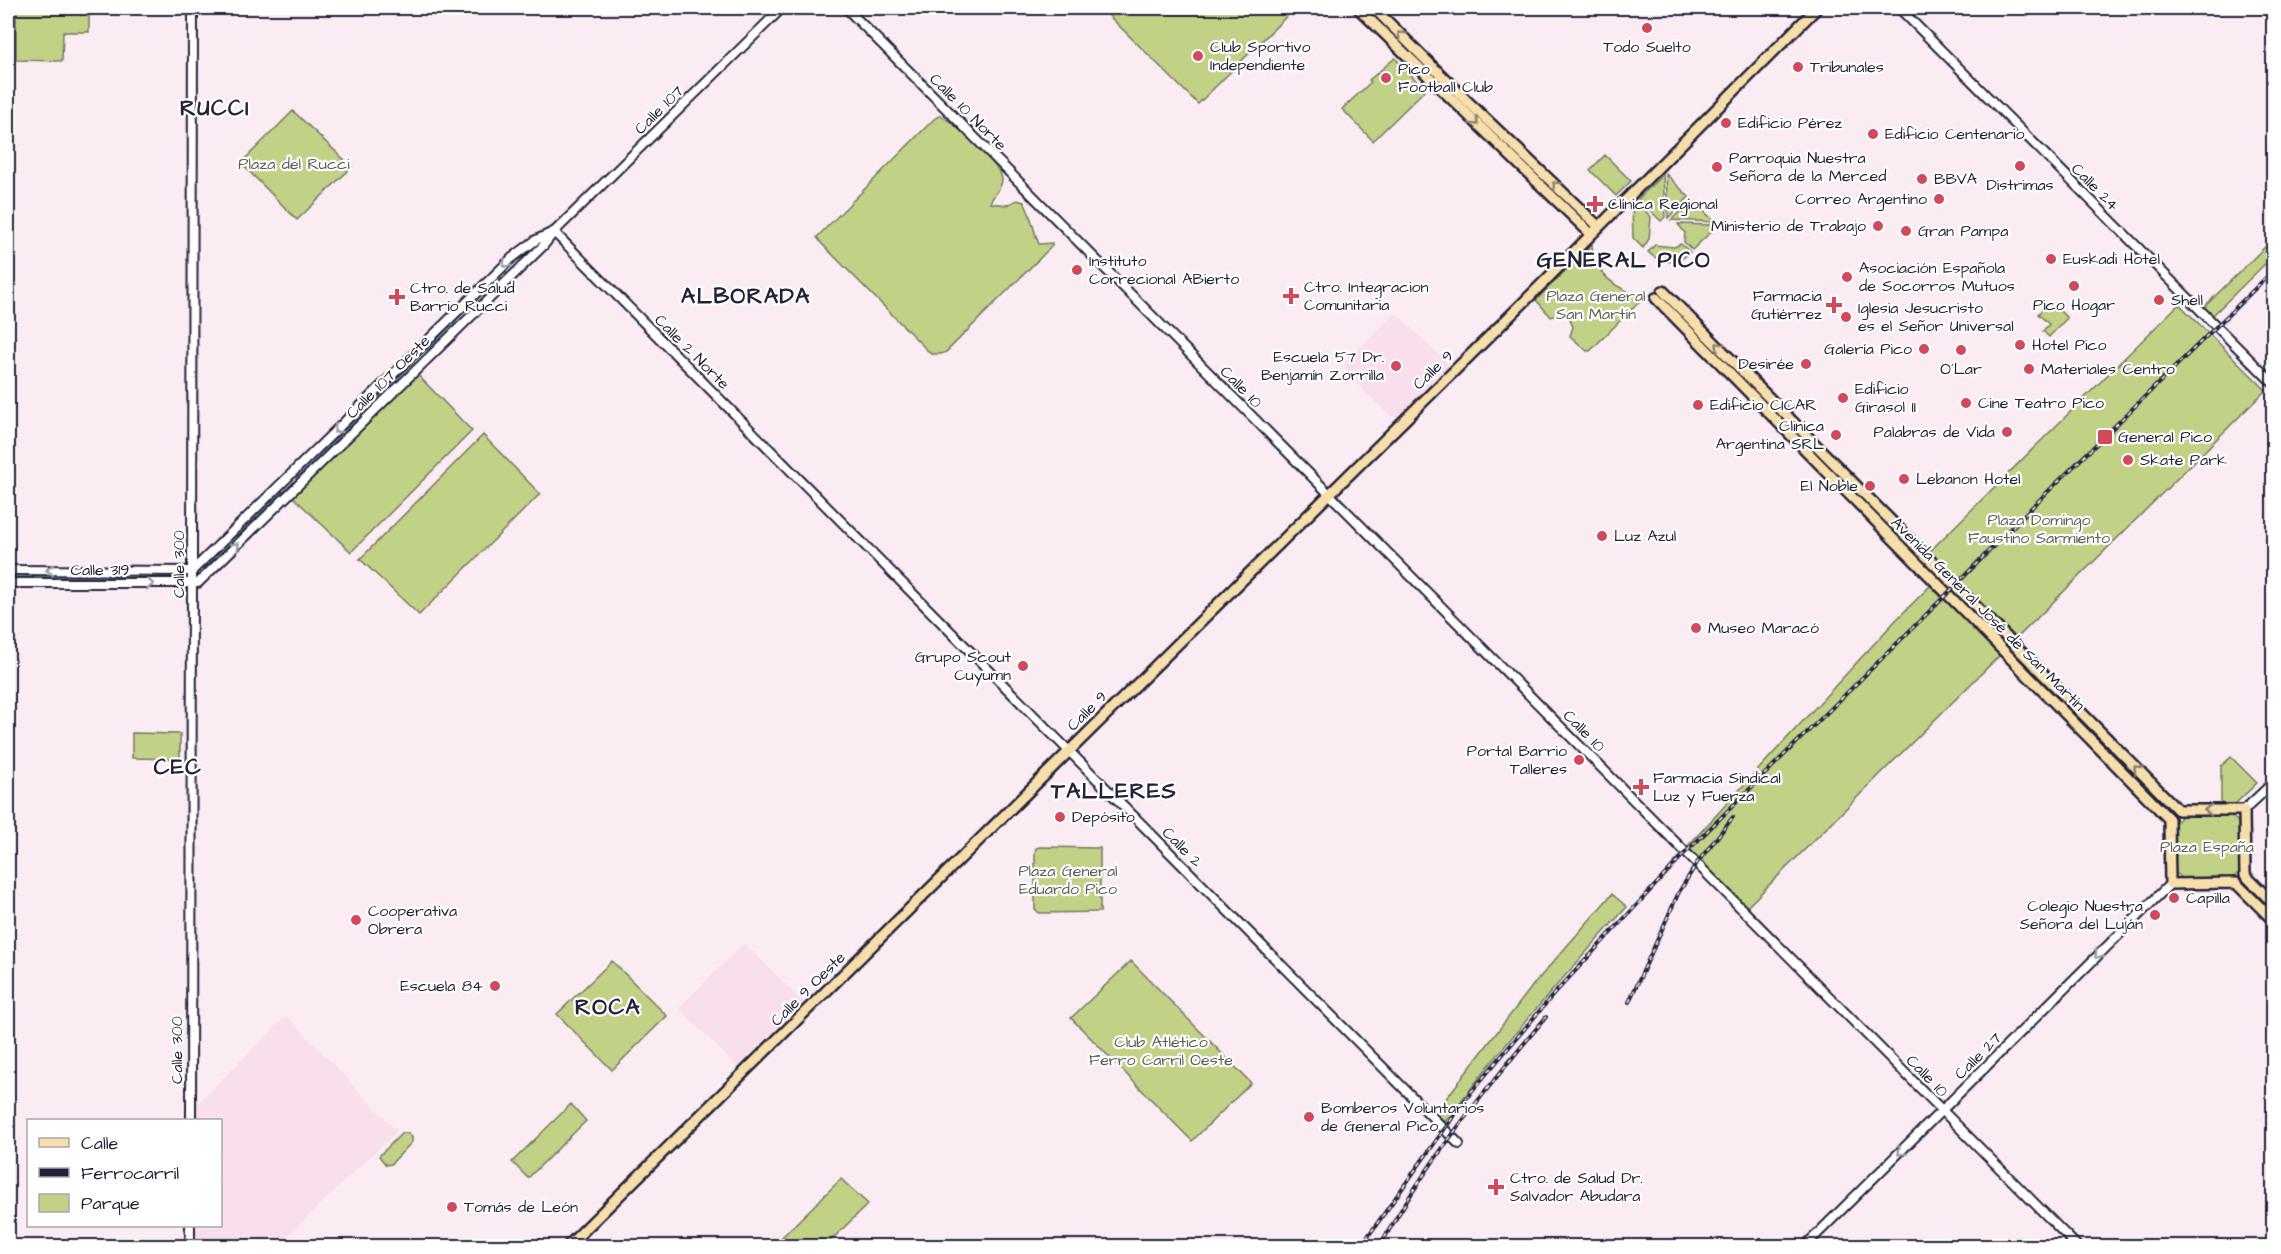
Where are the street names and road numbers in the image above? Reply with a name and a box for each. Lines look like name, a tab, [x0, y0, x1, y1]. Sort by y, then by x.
street label: Calle 10 Norte	[924, 68, 1012, 156]
street label: Calle 107	[629, 80, 689, 140]
street label: Calle 24	[2066, 158, 2124, 216]
street label: Calle 2 Norte	[650, 310, 735, 395]
street label: Calle 107 Oeste	[341, 330, 435, 424]
street label: Calle 9	[1408, 345, 1458, 395]
street label: Calle 10	[1215, 361, 1267, 413]
street label: Avenida General José de San Martín	[1886, 512, 2090, 716]
street label: Calle 300	[168, 530, 190, 598]
street label: Calle 319	[71, 559, 129, 581]
street label: Calle 9	[1062, 686, 1112, 736]
street label: Calle 10	[1558, 705, 1610, 757]
street label: Calle 2	[1157, 822, 1207, 872]
street label: Calle 9 Oeste	[766, 946, 851, 1031]
street label: Calle 300	[166, 1016, 188, 1084]
street label: Calle 27	[1950, 1027, 2007, 1084]
street label: Calle 10	[1901, 1050, 1953, 1102]

